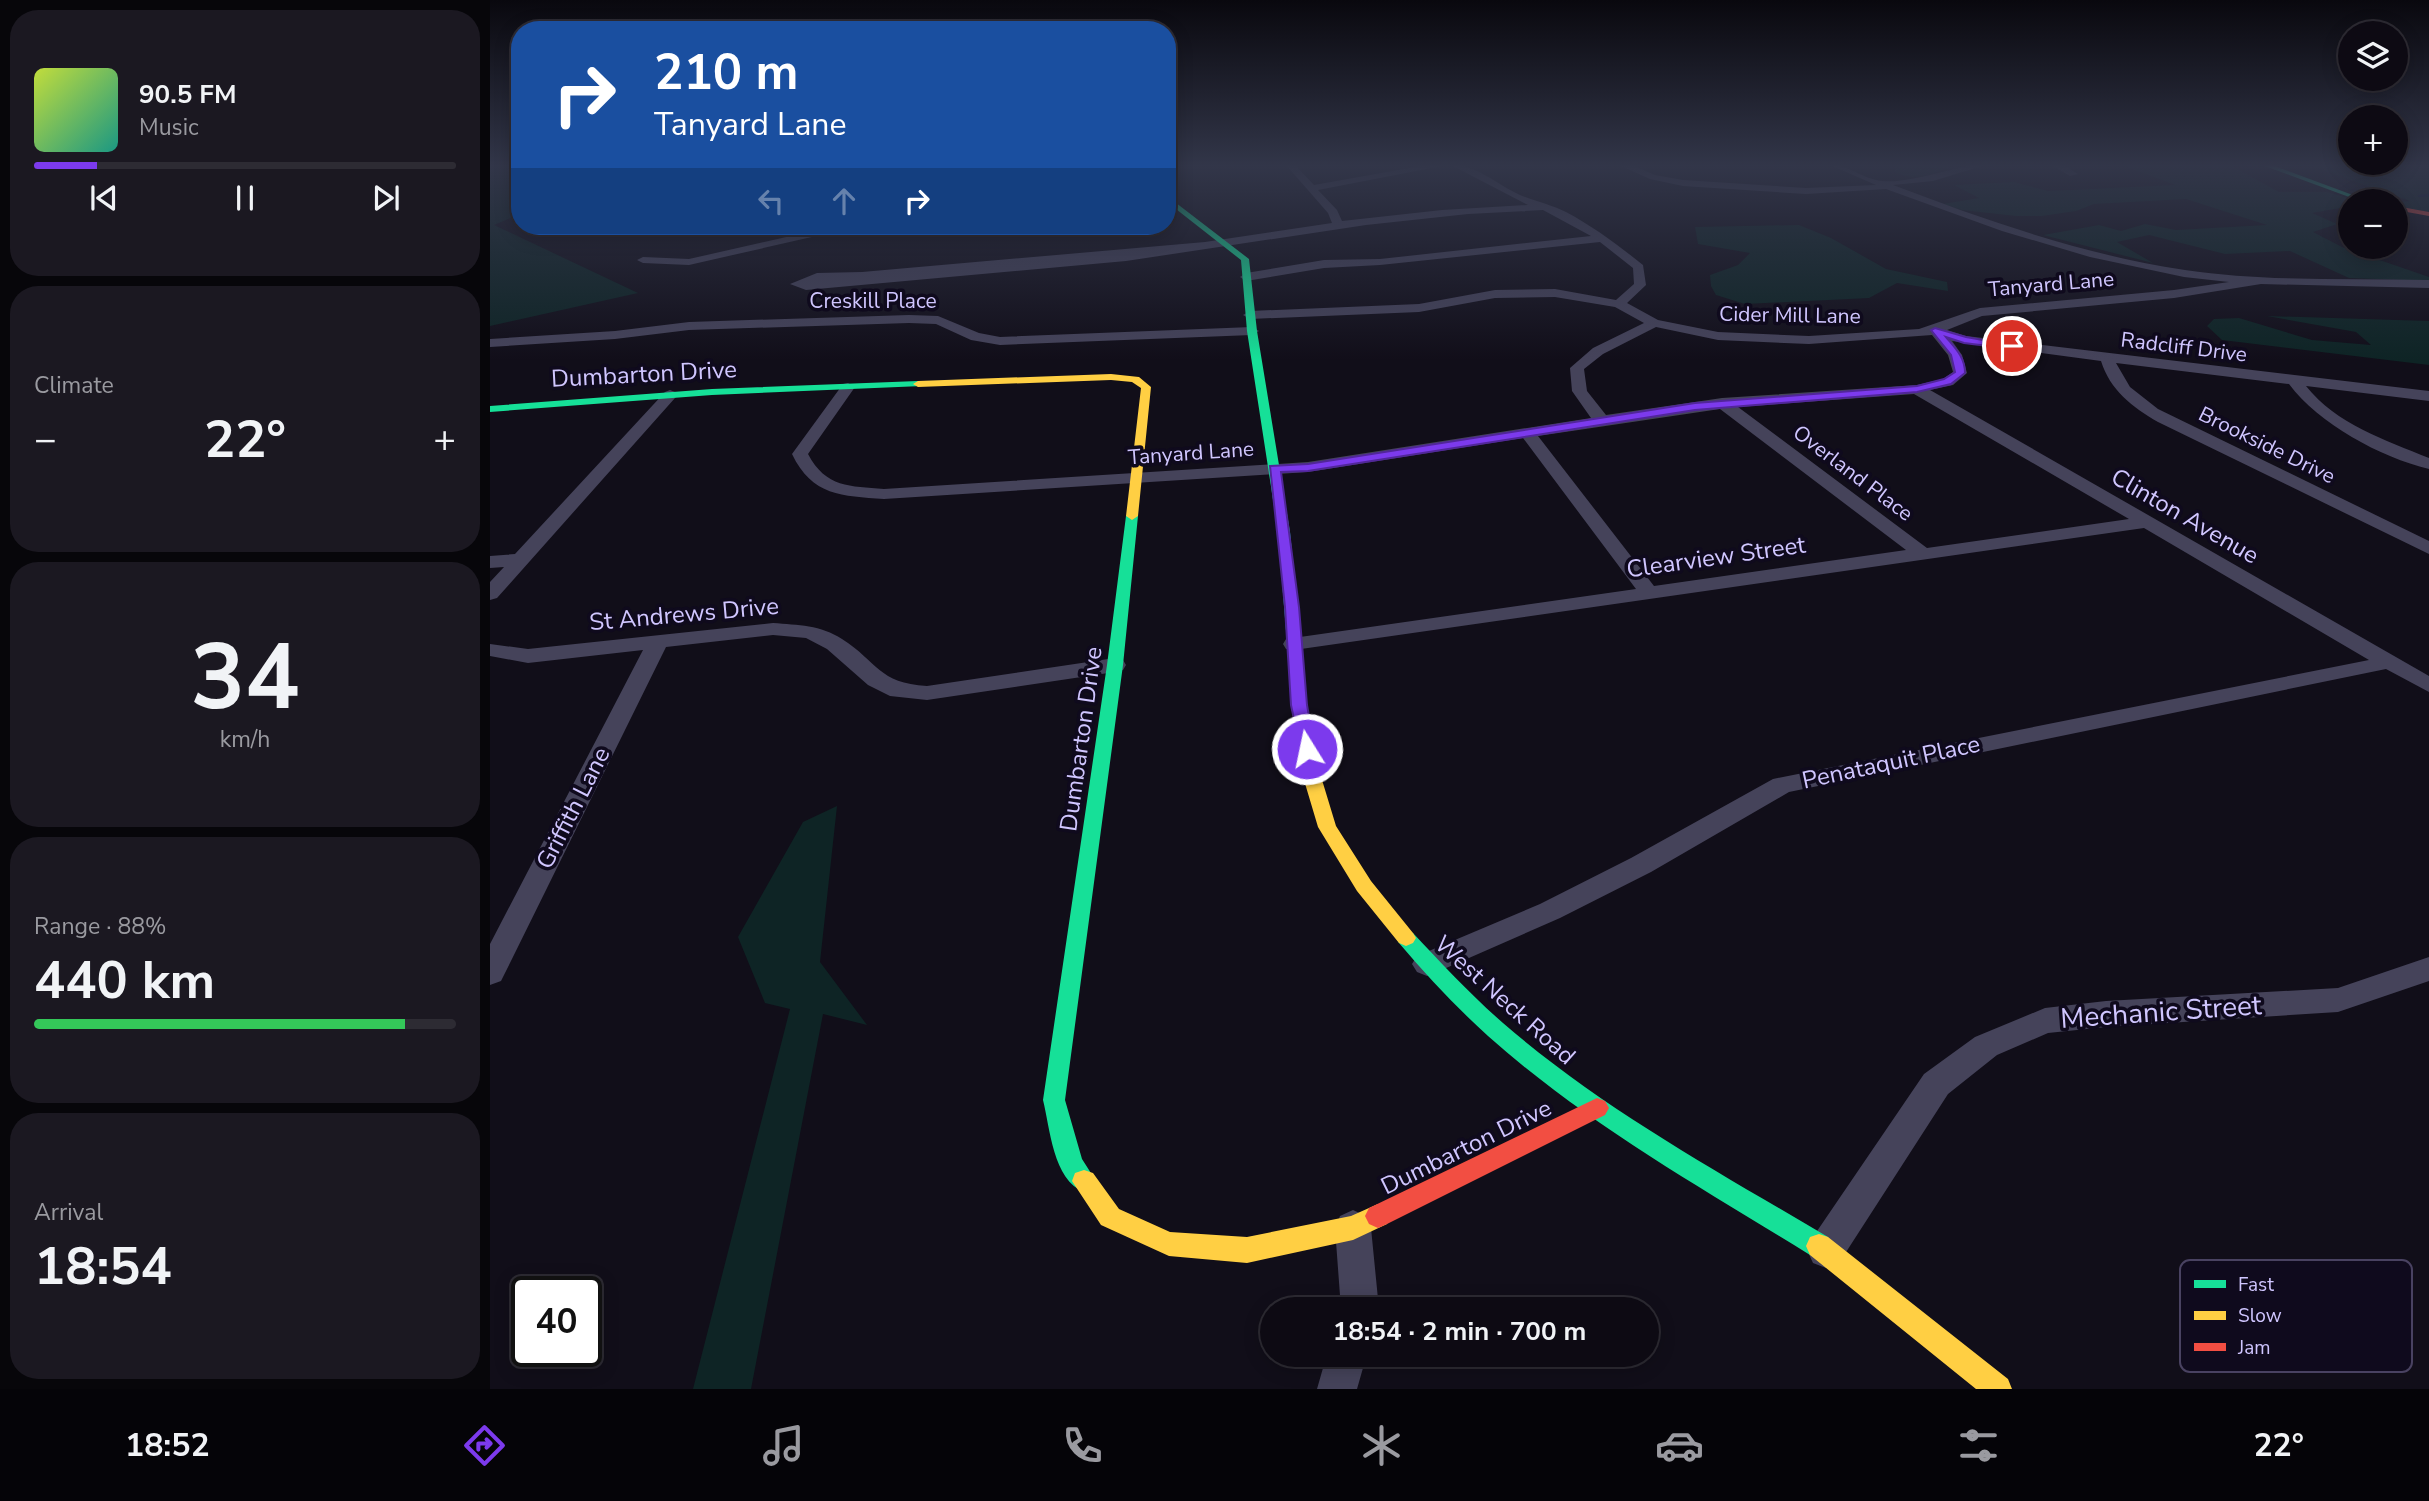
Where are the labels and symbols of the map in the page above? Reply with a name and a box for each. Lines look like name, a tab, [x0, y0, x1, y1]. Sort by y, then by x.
street label: Tanyard Lane	[1987, 265, 2115, 303]
street label: Creskill Place	[809, 287, 937, 315]
street label: Cider Mill Lane	[1719, 300, 1861, 330]
pin	[1982, 316, 2042, 376]
street label: Radcliff Drive	[2119, 325, 2249, 369]
street label: Dumbarton Drive	[550, 353, 738, 395]
street label: Brookside Drive	[2194, 400, 2340, 490]
street label: Overland Place	[1787, 419, 1919, 527]
street label: Tanyard Lane	[1127, 435, 1255, 471]
street label: Clinton Avenue	[2105, 461, 2265, 571]
street label: Clearview Street	[1624, 529, 1808, 585]
street label: St Andrews Drive	[588, 590, 780, 638]
street label: Dumbarton Drive	[1052, 645, 1110, 833]
position arrow	[1270, 712, 1344, 786]
street label: Penataquit Place	[1799, 728, 1983, 796]
street label: Griffith Lane	[529, 741, 617, 875]
street label: West Neck Road	[1428, 928, 1582, 1072]
street label: Mechanic Street	[2059, 986, 2263, 1038]
street label: Dumbarton Drive	[1375, 1092, 1557, 1202]
legend	[2180, 1260, 2412, 1372]
text: Fast	[2238, 1272, 2274, 1298]
speed limit sign: 40	[511, 1276, 602, 1367]
text: Slow	[2238, 1303, 2282, 1329]
text: Jam	[2237, 1335, 2271, 1361]

